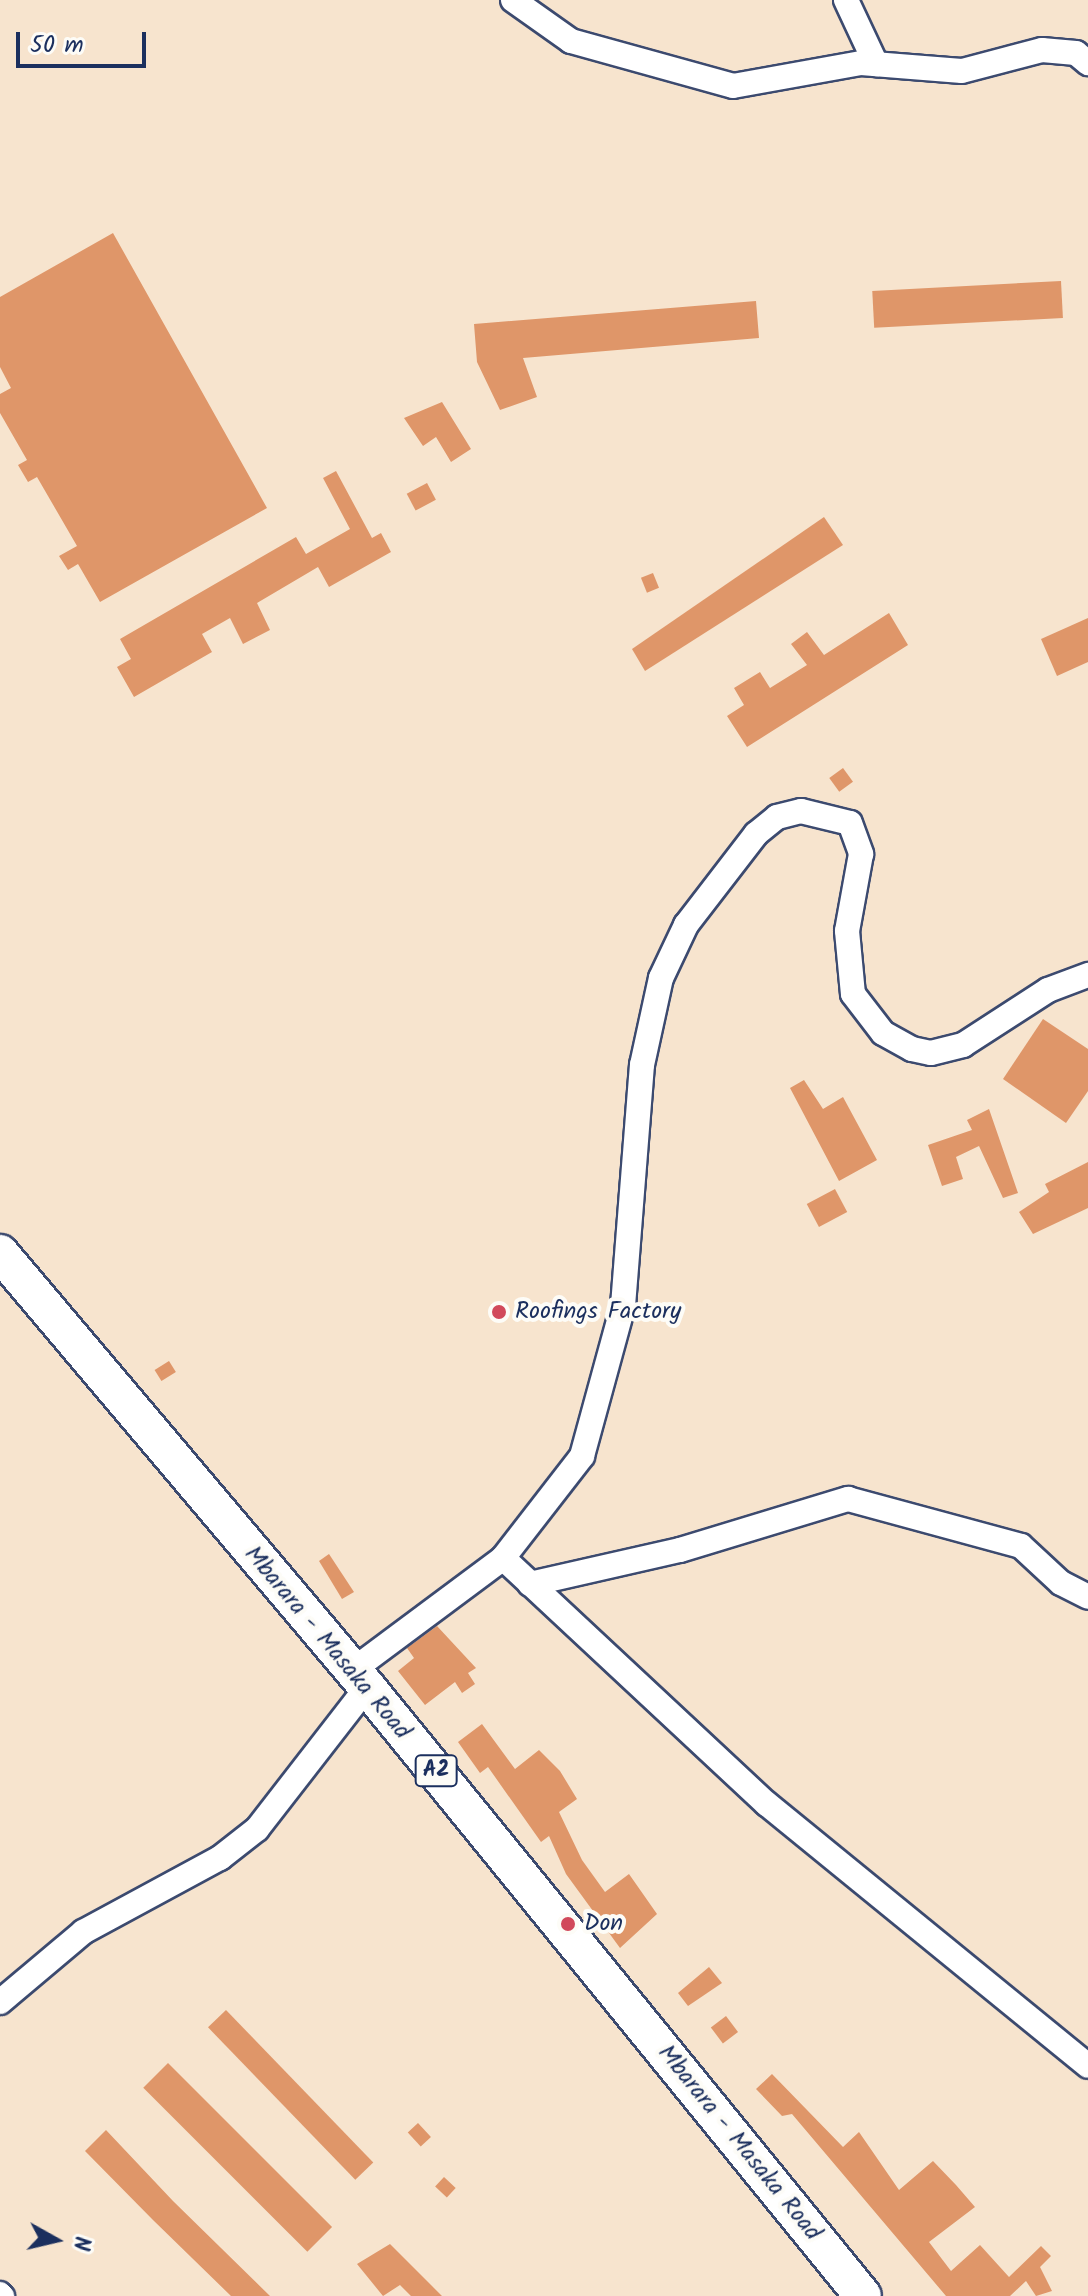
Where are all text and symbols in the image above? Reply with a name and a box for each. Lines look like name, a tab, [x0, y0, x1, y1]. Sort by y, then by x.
scale bar	[20, 16, 150, 66]
text: 50 m	[30, 26, 84, 65]
place label: Roofings Factory	[515, 1298, 681, 1326]
marker: Roofings Factory	[490, 1303, 508, 1321]
street label: Mbarara - Masaka Road	[238, 1541, 416, 1745]
road number: A2	[414, 1753, 458, 1789]
place label: Don	[584, 1910, 623, 1938]
marker: Don	[559, 1915, 577, 1933]
street label: Mbarara - Masaka Road	[651, 2039, 827, 2247]
north arrow	[16, 2200, 96, 2280]
text: N	[62, 2234, 99, 2253]

